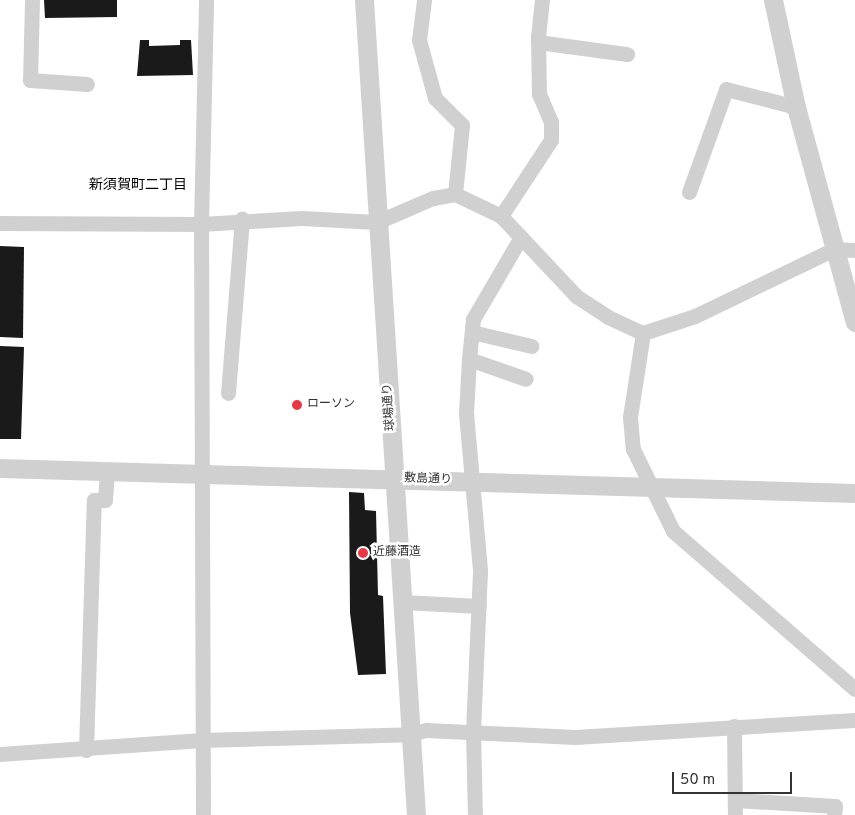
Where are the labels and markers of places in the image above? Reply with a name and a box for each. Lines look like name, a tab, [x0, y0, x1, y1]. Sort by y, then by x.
place label: ローソン	[307, 398, 355, 412]
marker: ローソン	[291, 399, 303, 411]
place label: 近藤酒造	[373, 546, 421, 560]
marker: 近藤酒造	[357, 547, 369, 559]

